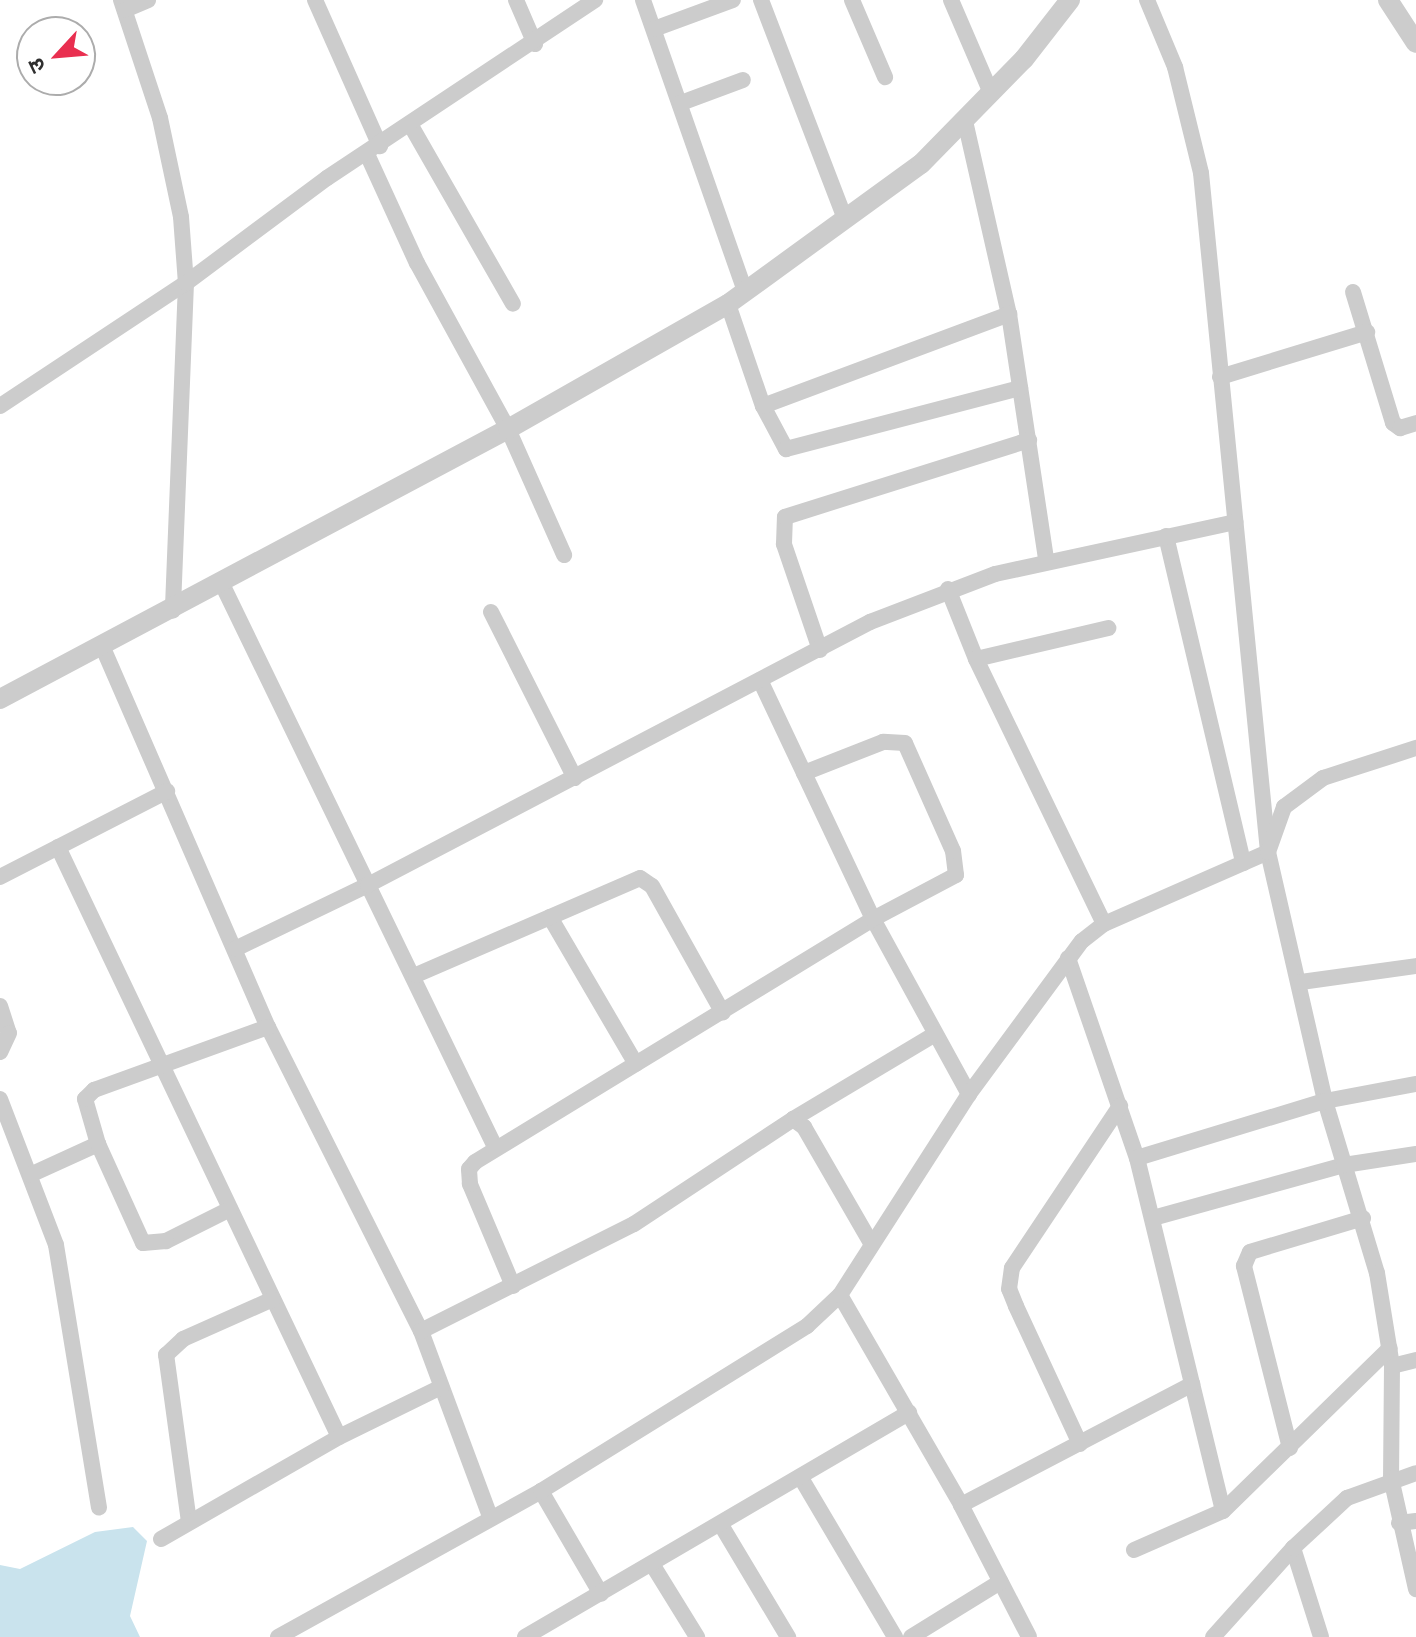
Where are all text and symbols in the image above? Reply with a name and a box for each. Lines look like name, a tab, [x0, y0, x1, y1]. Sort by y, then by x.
north arrow	[16, 16, 96, 96]
text: उ	[19, 53, 53, 78]

